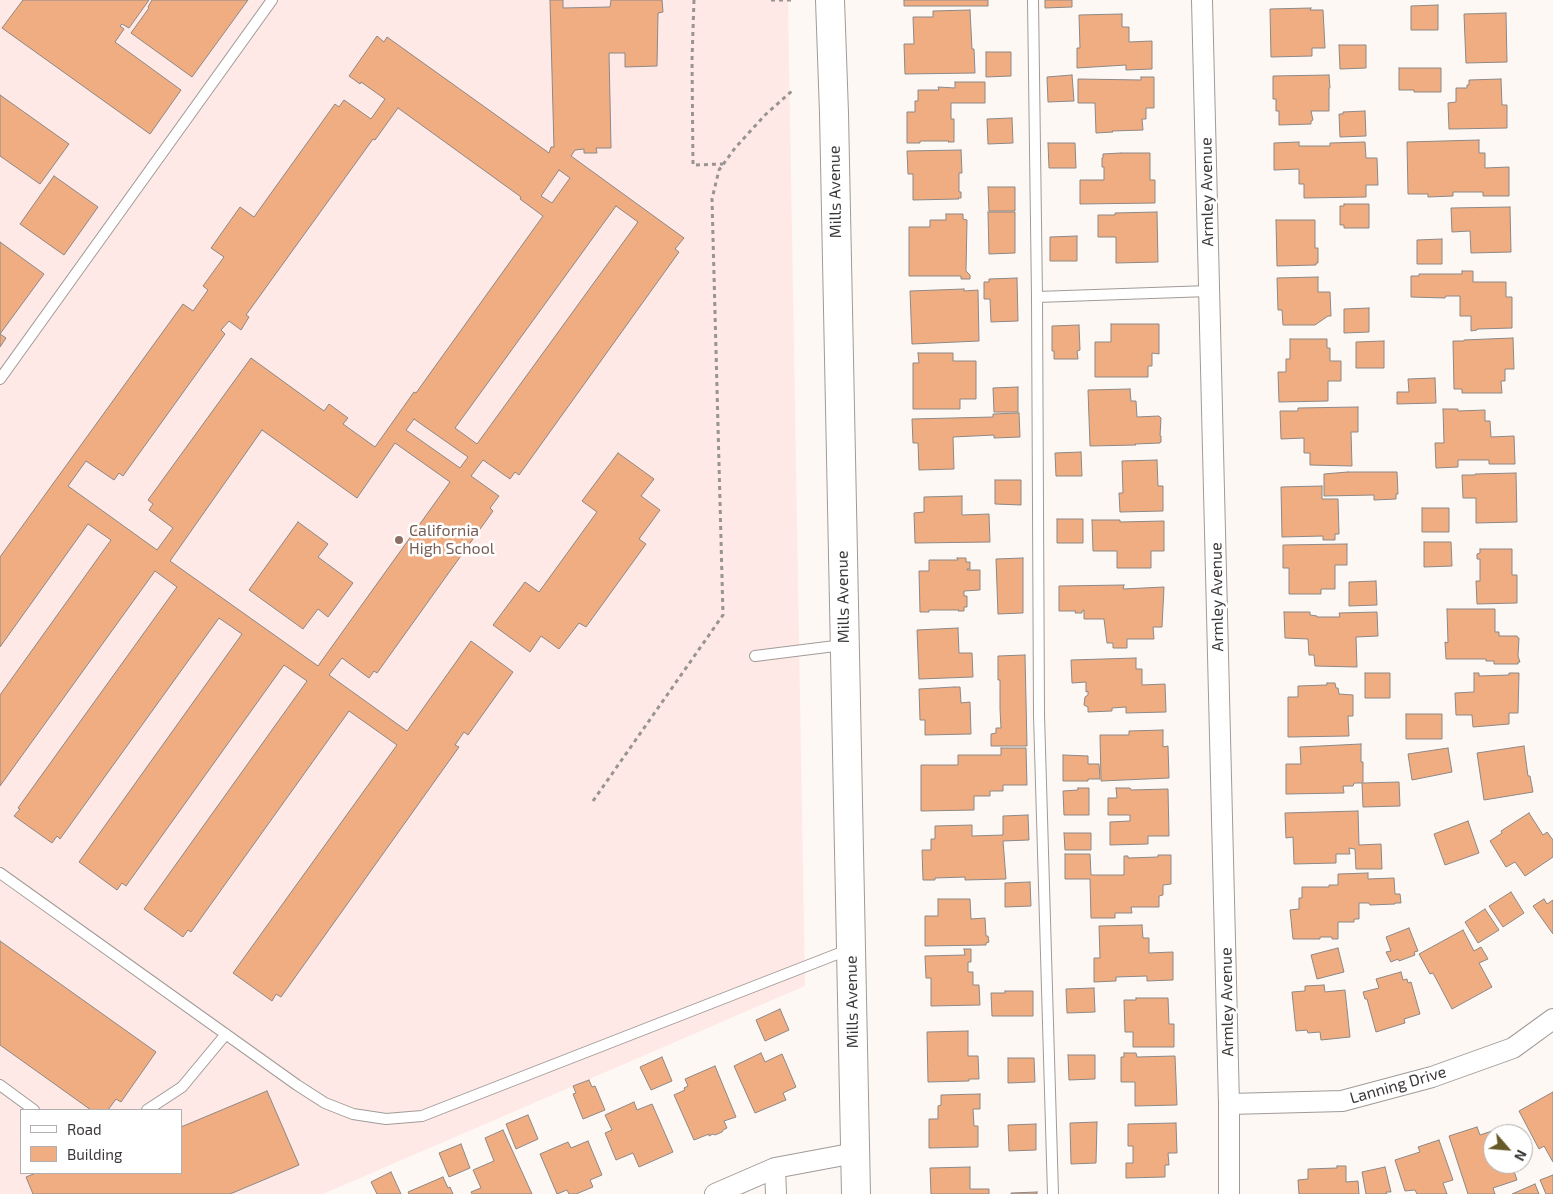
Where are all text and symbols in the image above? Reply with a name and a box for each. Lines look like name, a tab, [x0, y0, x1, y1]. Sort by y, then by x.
street label: Armley Avenue	[1196, 137, 1218, 247]
street label: Mills Avenue	[825, 145, 845, 239]
place label: California High School	[409, 521, 494, 559]
marker: California High School	[393, 534, 405, 546]
street label: Armley Avenue	[1206, 542, 1228, 652]
street label: Mills Avenue	[833, 550, 853, 644]
street label: Armley Avenue	[1216, 947, 1238, 1057]
street label: Mills Avenue	[842, 955, 862, 1049]
street label: Lanning Drive	[1348, 1062, 1448, 1108]
legend	[20, 1109, 182, 1174]
text: Road	[67, 1120, 102, 1138]
north arrow	[1483, 1124, 1533, 1174]
text: Building	[67, 1145, 122, 1163]
text: N	[1511, 1147, 1531, 1164]

